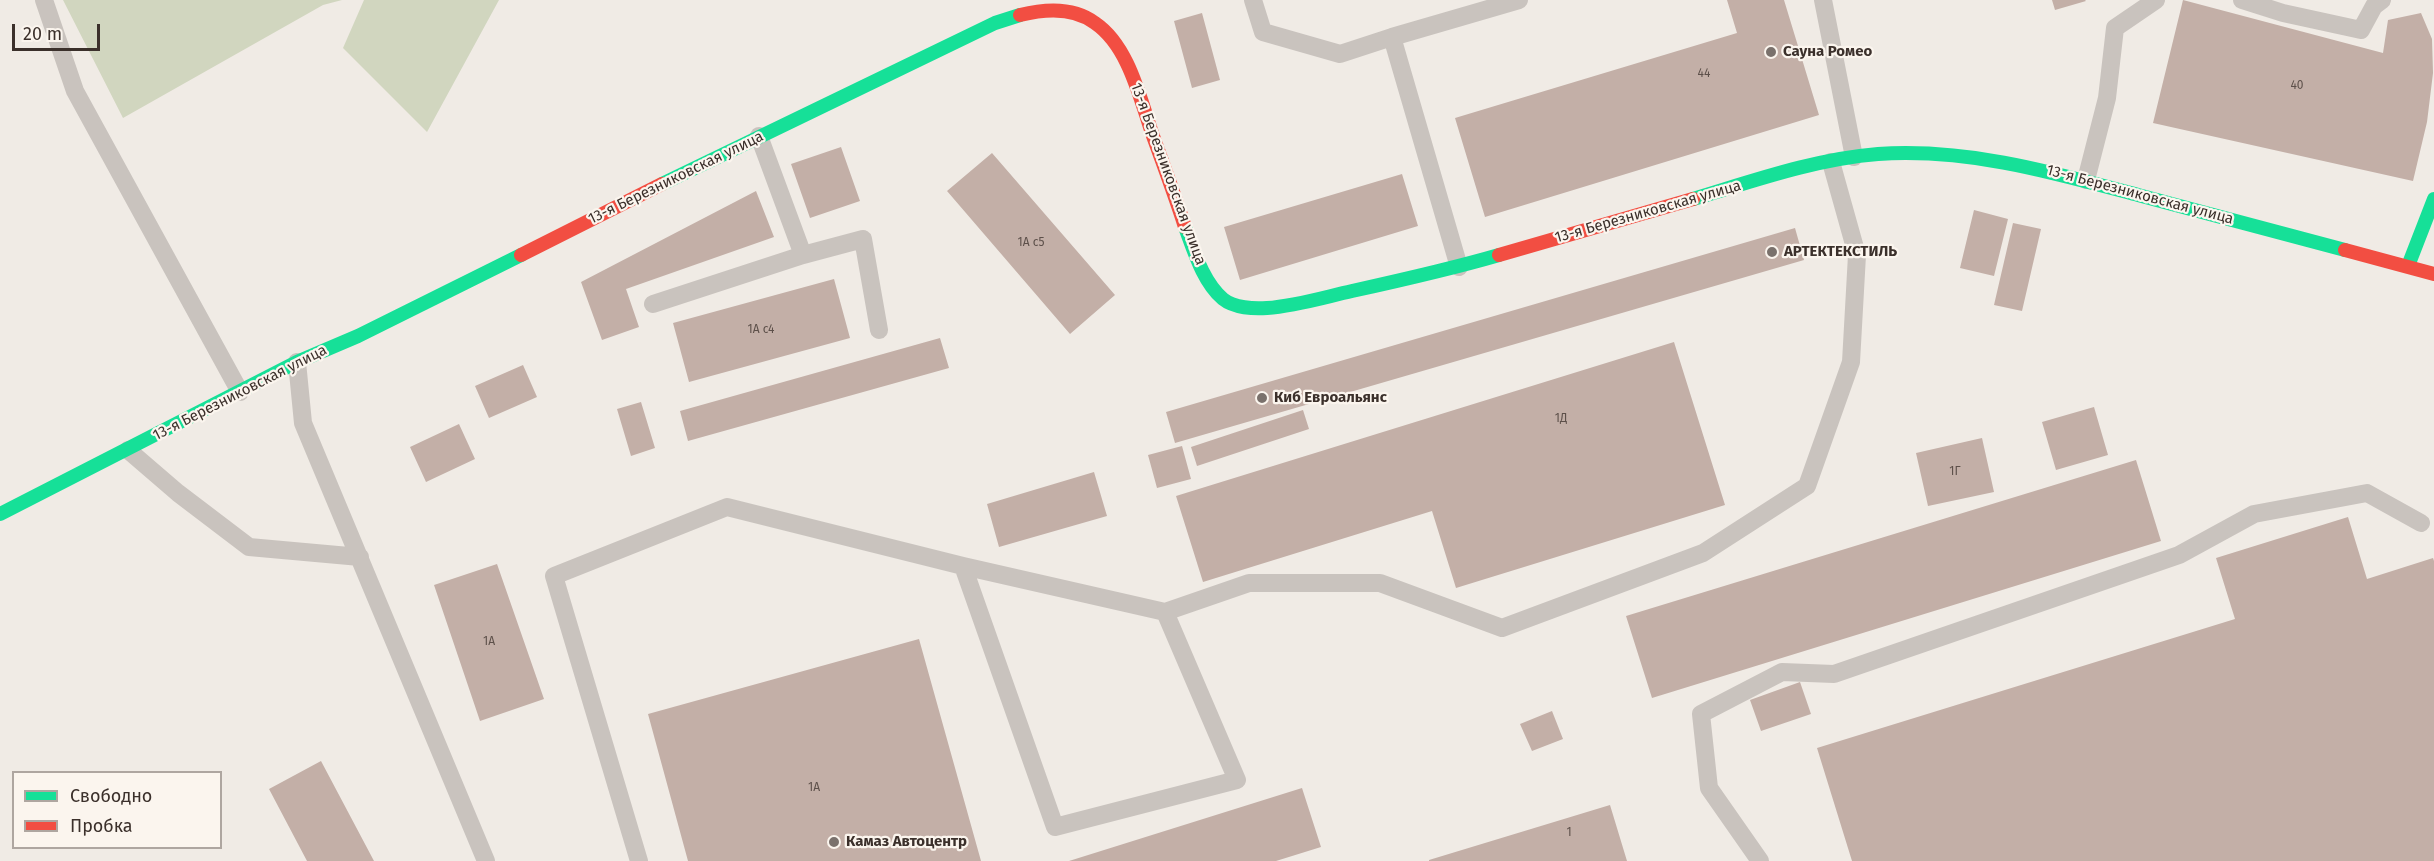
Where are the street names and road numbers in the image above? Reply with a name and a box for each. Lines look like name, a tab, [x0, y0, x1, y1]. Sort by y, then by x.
street label: 13-я Березниковская улица	[1127, 80, 1209, 268]
street label: 13-я Березниковская улица	[585, 128, 767, 228]
street label: 13-я Березниковская улица	[2045, 161, 2235, 229]
street label: 13-я Березниковская улица	[1553, 177, 1743, 247]
street label: 13-я Березниковская улица	[150, 341, 330, 445]

